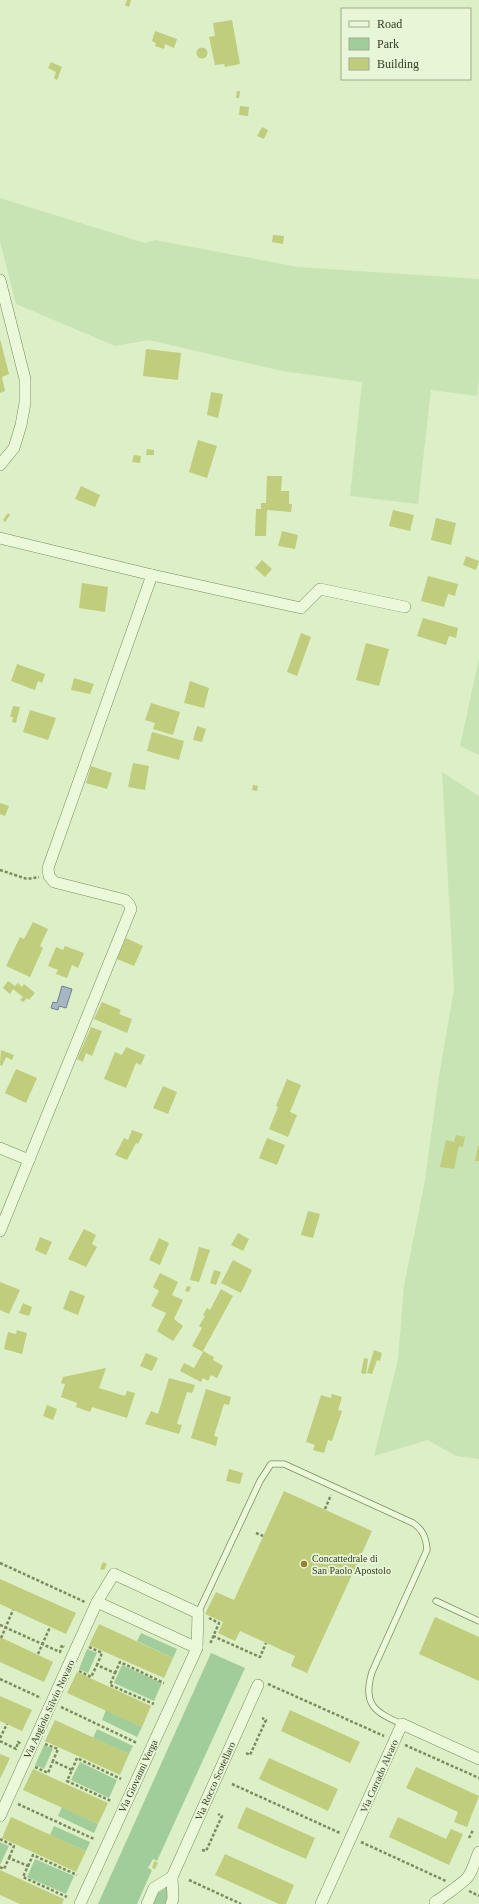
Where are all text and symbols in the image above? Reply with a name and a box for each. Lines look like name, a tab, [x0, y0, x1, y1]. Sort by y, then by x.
legend	[341, 8, 471, 80]
text: Road	[377, 17, 402, 31]
text: Park	[377, 37, 399, 51]
text: Building	[377, 57, 419, 71]
place label: Concattedrale di San Paolo Apostolo	[312, 1553, 391, 1576]
marker: Concattedrale di San Paolo Apostolo	[299, 1559, 309, 1569]
street label: Via Angiolo Silvio Novaro	[21, 1658, 77, 1760]
street label: Via Giovanni Verga	[116, 1737, 160, 1814]
street label: Via Corrado Alvaro	[358, 1738, 400, 1814]
street label: Via Rocco Scotellaro	[193, 1740, 237, 1822]

